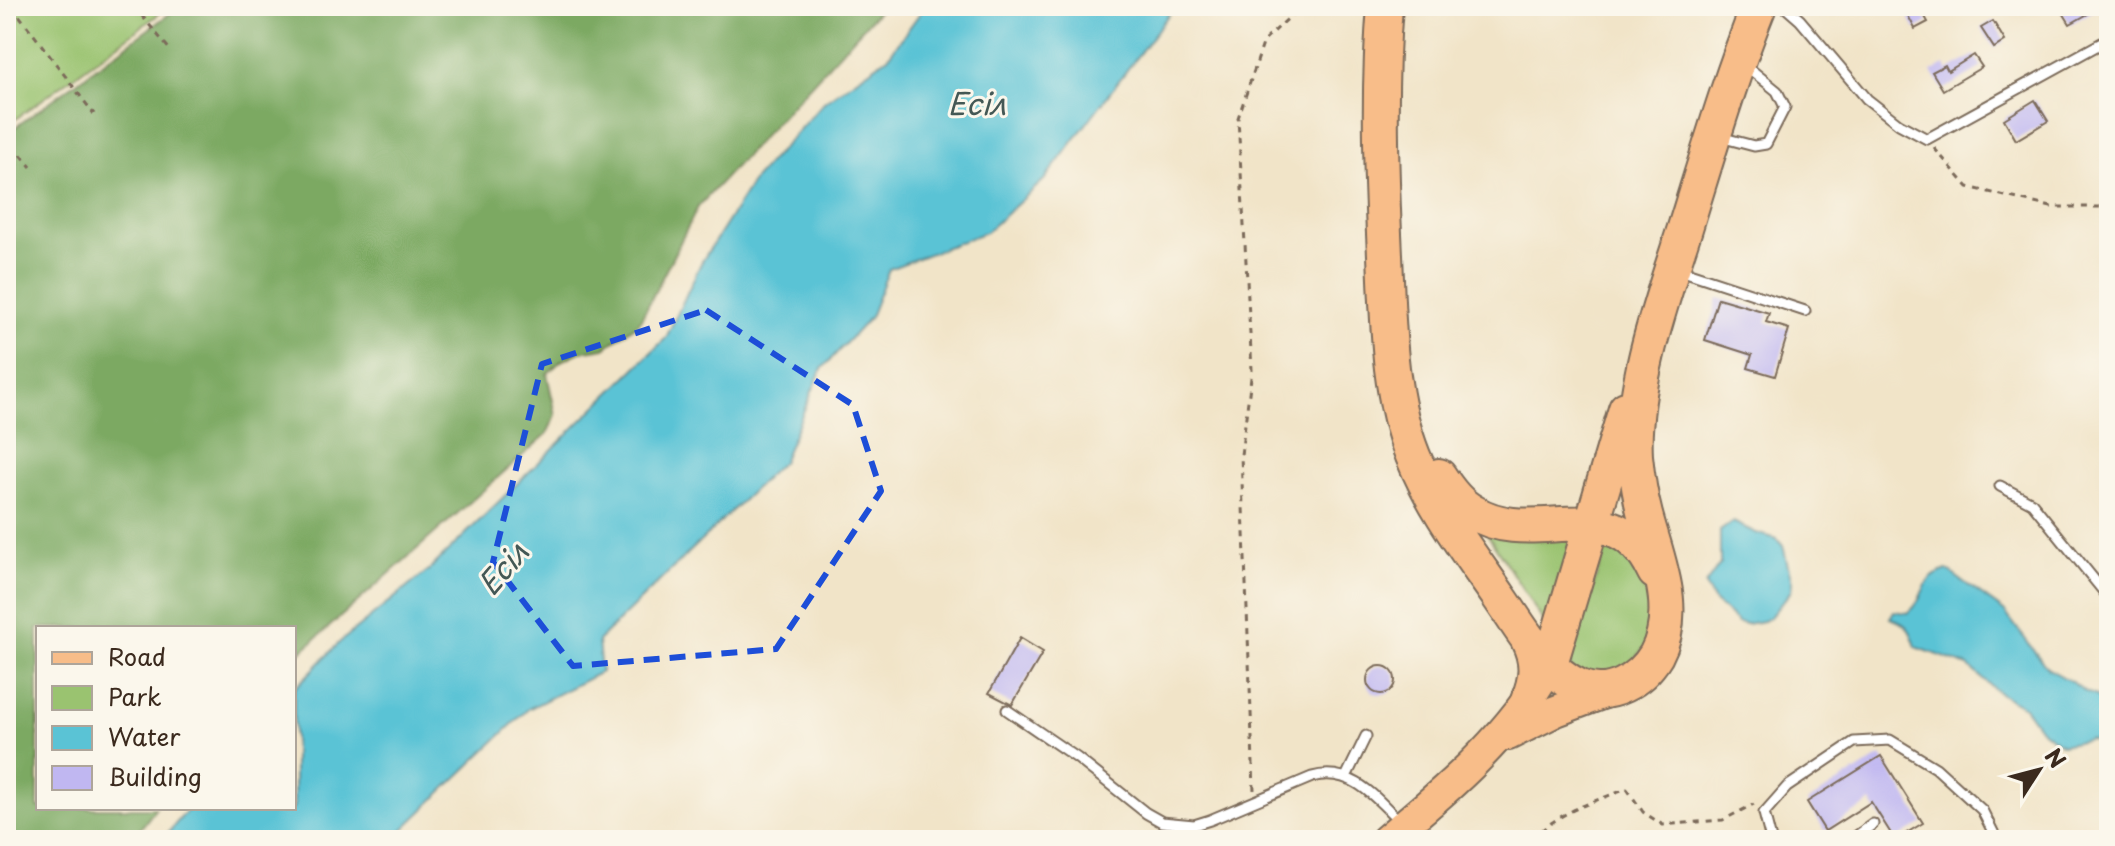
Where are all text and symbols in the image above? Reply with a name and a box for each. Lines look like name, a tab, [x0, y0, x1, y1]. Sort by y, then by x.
water label: Есіл	[948, 80, 1006, 125]
water label: Есіл	[466, 531, 538, 604]
legend	[36, 626, 296, 810]
text: Road	[108, 638, 166, 674]
text: Park	[108, 678, 162, 714]
text: Water	[108, 718, 181, 754]
north arrow	[1999, 730, 2079, 810]
text: N	[2038, 741, 2075, 774]
text: Building	[108, 758, 202, 794]

